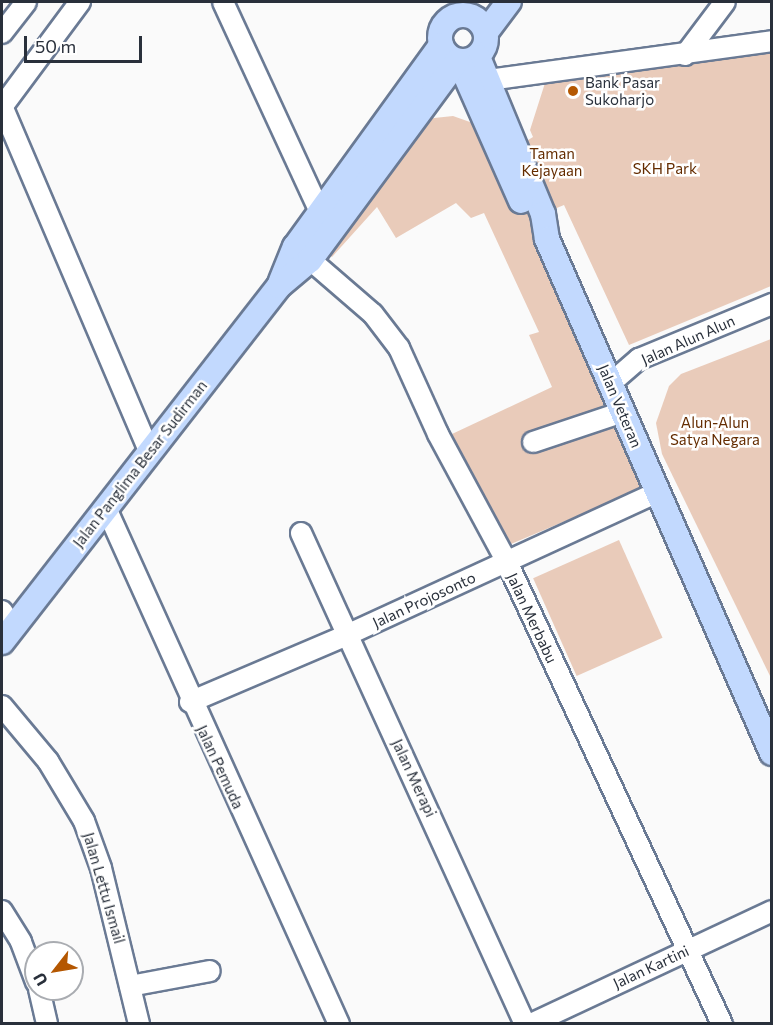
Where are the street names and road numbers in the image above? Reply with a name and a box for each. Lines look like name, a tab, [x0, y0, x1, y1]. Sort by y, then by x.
street label: Jalan Alun Alun	[638, 311, 738, 369]
street label: Jalan Veteran	[594, 362, 646, 450]
street label: Jalan Panglima Besar Sudirman	[69, 377, 211, 551]
street label: Jalan Projosonto	[370, 568, 478, 632]
street label: Jalan Merbabu	[503, 570, 561, 666]
street label: Jalan Pemuda	[193, 722, 247, 812]
street label: Jalan Merapi	[388, 736, 440, 820]
street label: Jalan Lettu Ismail	[80, 830, 128, 946]
street label: Jalan Kartini	[610, 942, 692, 992]

